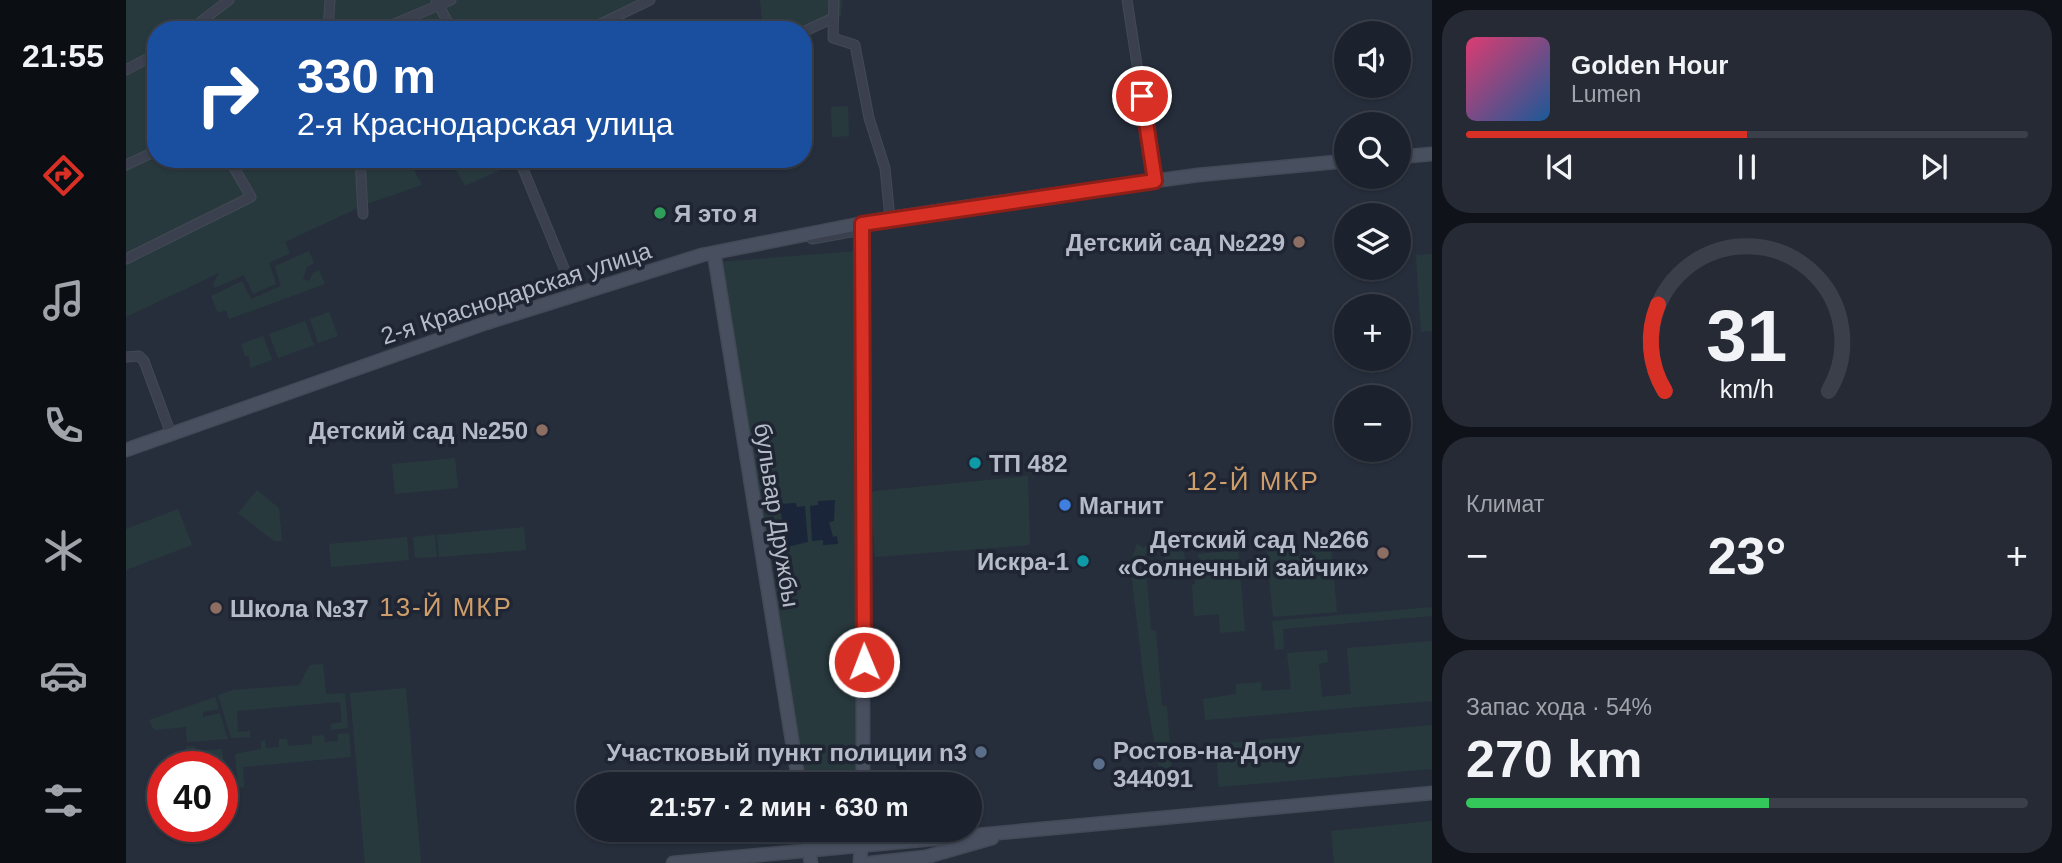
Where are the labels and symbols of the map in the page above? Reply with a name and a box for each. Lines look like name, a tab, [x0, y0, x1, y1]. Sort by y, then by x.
pin	[1112, 66, 1172, 126]
place label: Я это я	[674, 200, 758, 227]
marker: Я это я	[652, 205, 668, 221]
place label: Детский сад №229	[1066, 229, 1285, 256]
marker: Детский сад №229	[1291, 234, 1307, 250]
street label: 2-я Краснодарская улица	[378, 236, 655, 349]
place label: Детский сад №250	[309, 417, 528, 444]
street label: бульвар Дружбы	[749, 421, 805, 609]
marker: Детский сад №250	[534, 422, 550, 438]
place label: ТП 482	[989, 450, 1068, 477]
marker: ТП 482	[967, 455, 983, 471]
district label: 12-Й МКР	[1186, 466, 1320, 496]
place label: Магнит	[1079, 492, 1164, 519]
marker: Магнит	[1057, 497, 1073, 513]
place label: Детский сад №266 «Солнечный зайчик»	[1118, 526, 1369, 581]
marker: Детский сад №266 «Солнечный зайчик»	[1375, 545, 1391, 561]
place label: Искра-1	[977, 548, 1069, 575]
marker: Искра-1	[1075, 553, 1091, 569]
district label: 13-Й МКР	[379, 592, 513, 622]
place label: Школа №37	[230, 595, 369, 622]
marker: Школа №37	[208, 600, 224, 616]
position arrow	[827, 625, 901, 699]
place label: Ростов-на-Дону 344091	[1113, 737, 1301, 792]
place label: Участковый пункт полиции n3	[606, 739, 967, 766]
marker: Участковый пункт полиции n3	[973, 744, 989, 760]
speed limit sign: 40	[147, 751, 238, 842]
marker: Ростов-на-Дону 344091	[1091, 756, 1107, 772]

